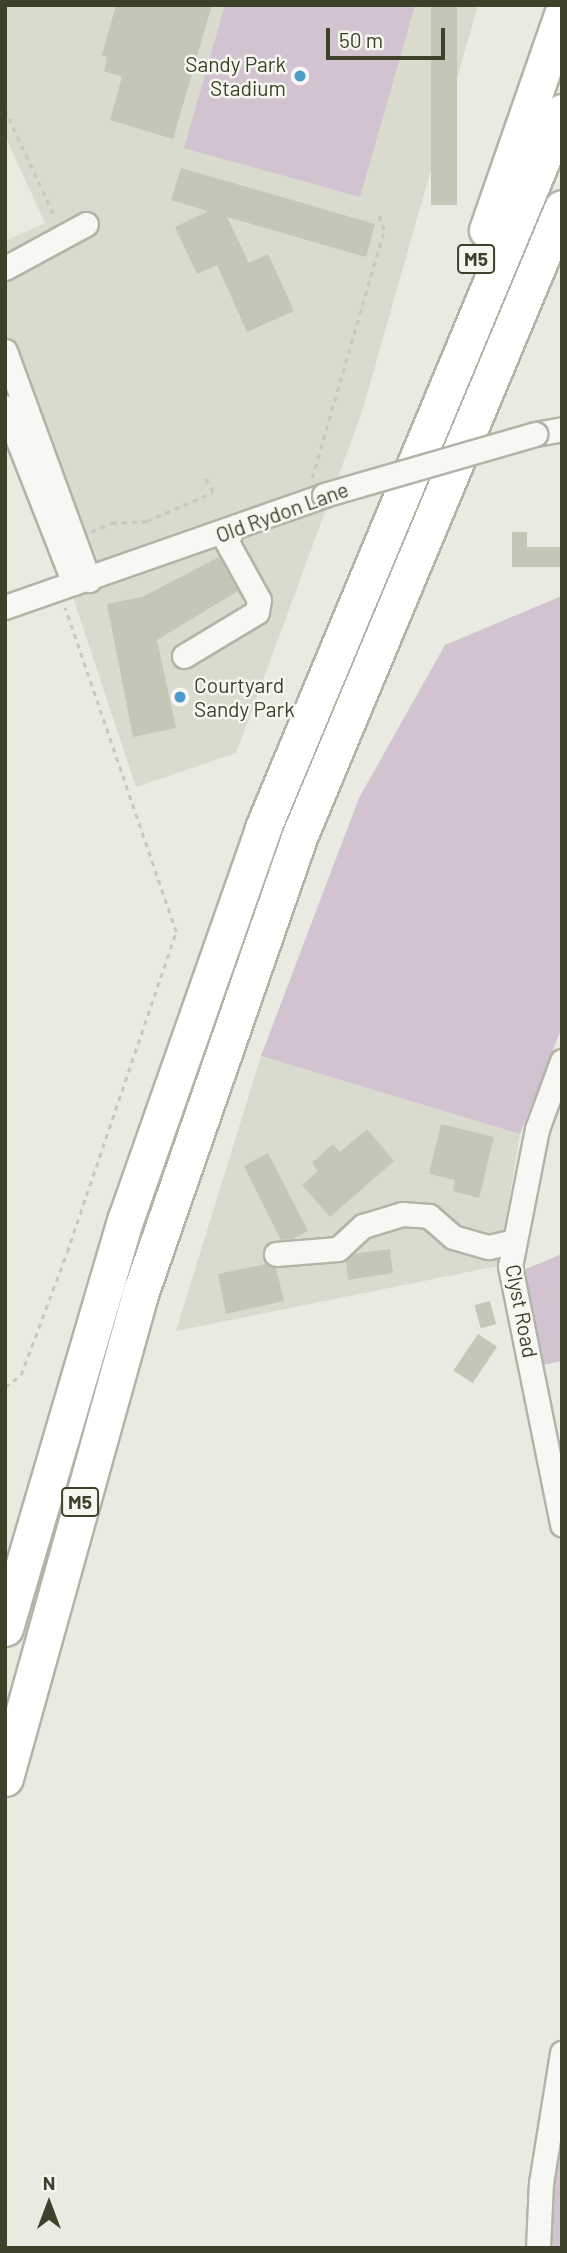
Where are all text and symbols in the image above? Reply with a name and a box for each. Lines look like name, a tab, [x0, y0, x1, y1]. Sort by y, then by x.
scale bar	[329, 14, 448, 58]
text: 50 m	[339, 27, 383, 52]
place label: Sandy Park Stadium	[185, 51, 286, 101]
marker: Sandy Park Stadium	[292, 68, 308, 84]
road number: M5	[457, 244, 495, 274]
street label: Old Rydon Lane	[212, 476, 352, 548]
place label: Courtyard Sandy Park	[194, 672, 295, 722]
marker: Courtyard Sandy Park	[172, 689, 188, 705]
street label: Clyst Road	[501, 1262, 543, 1360]
road number: M5	[61, 1486, 99, 1518]
north arrow	[14, 2169, 84, 2239]
text: N	[43, 2171, 55, 2194]

